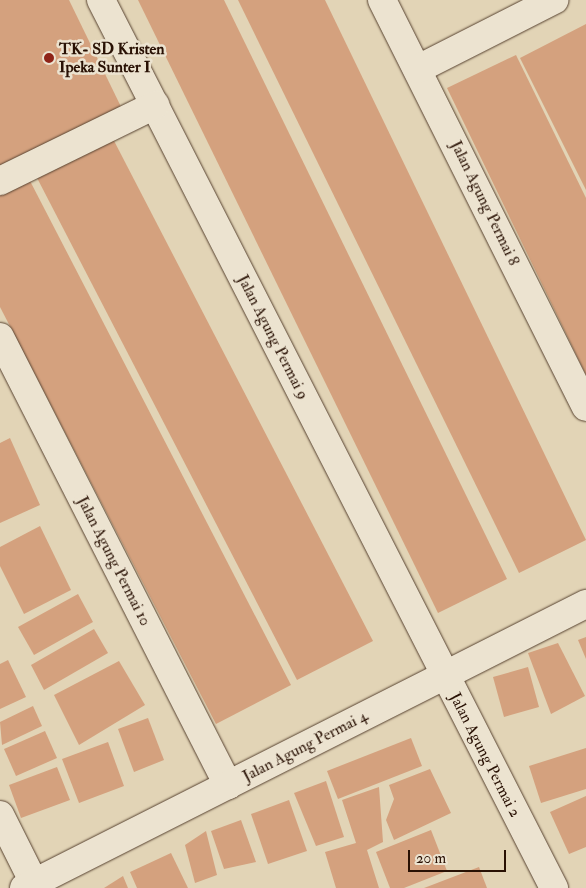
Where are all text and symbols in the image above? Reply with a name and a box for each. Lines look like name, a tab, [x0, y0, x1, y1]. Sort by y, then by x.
place label: TK- SD Kristen Ipeka Sunter I	[59, 39, 165, 77]
marker: TK- SD Kristen Ipeka Sunter I	[43, 52, 55, 64]
street label: Jalan Agung Permai 8	[446, 137, 524, 269]
street label: Jalan Agung Permai 9	[233, 271, 313, 403]
street label: Jalan Agung Permai 10	[73, 493, 155, 629]
street label: Jalan Agung Permai 2	[445, 689, 525, 821]
street label: Jalan Agung Permai 4	[239, 706, 371, 786]
scale bar	[411, 840, 508, 872]
text: 20 m	[416, 849, 446, 868]

